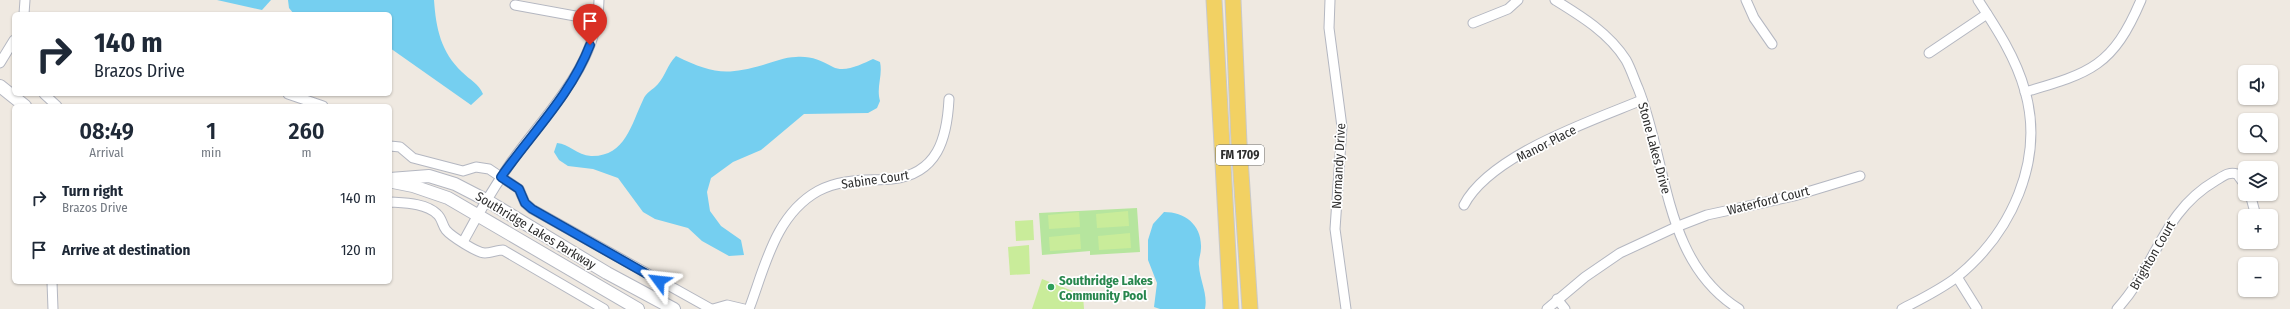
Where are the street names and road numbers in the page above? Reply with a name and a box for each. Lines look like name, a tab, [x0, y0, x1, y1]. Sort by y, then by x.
street label: Stone Lakes Drive	[1635, 101, 1674, 196]
street label: Manor Place	[1514, 122, 1579, 165]
street label: Normandy Drive	[1329, 123, 1348, 209]
road number: FM 1709	[1216, 145, 1264, 165]
street label: Sabine Court	[840, 167, 911, 192]
street label: Waterford Court	[1725, 183, 1812, 218]
street label: Southridge Lakes Parkway	[473, 189, 599, 272]
street label: Brighton Court	[2127, 217, 2179, 293]

